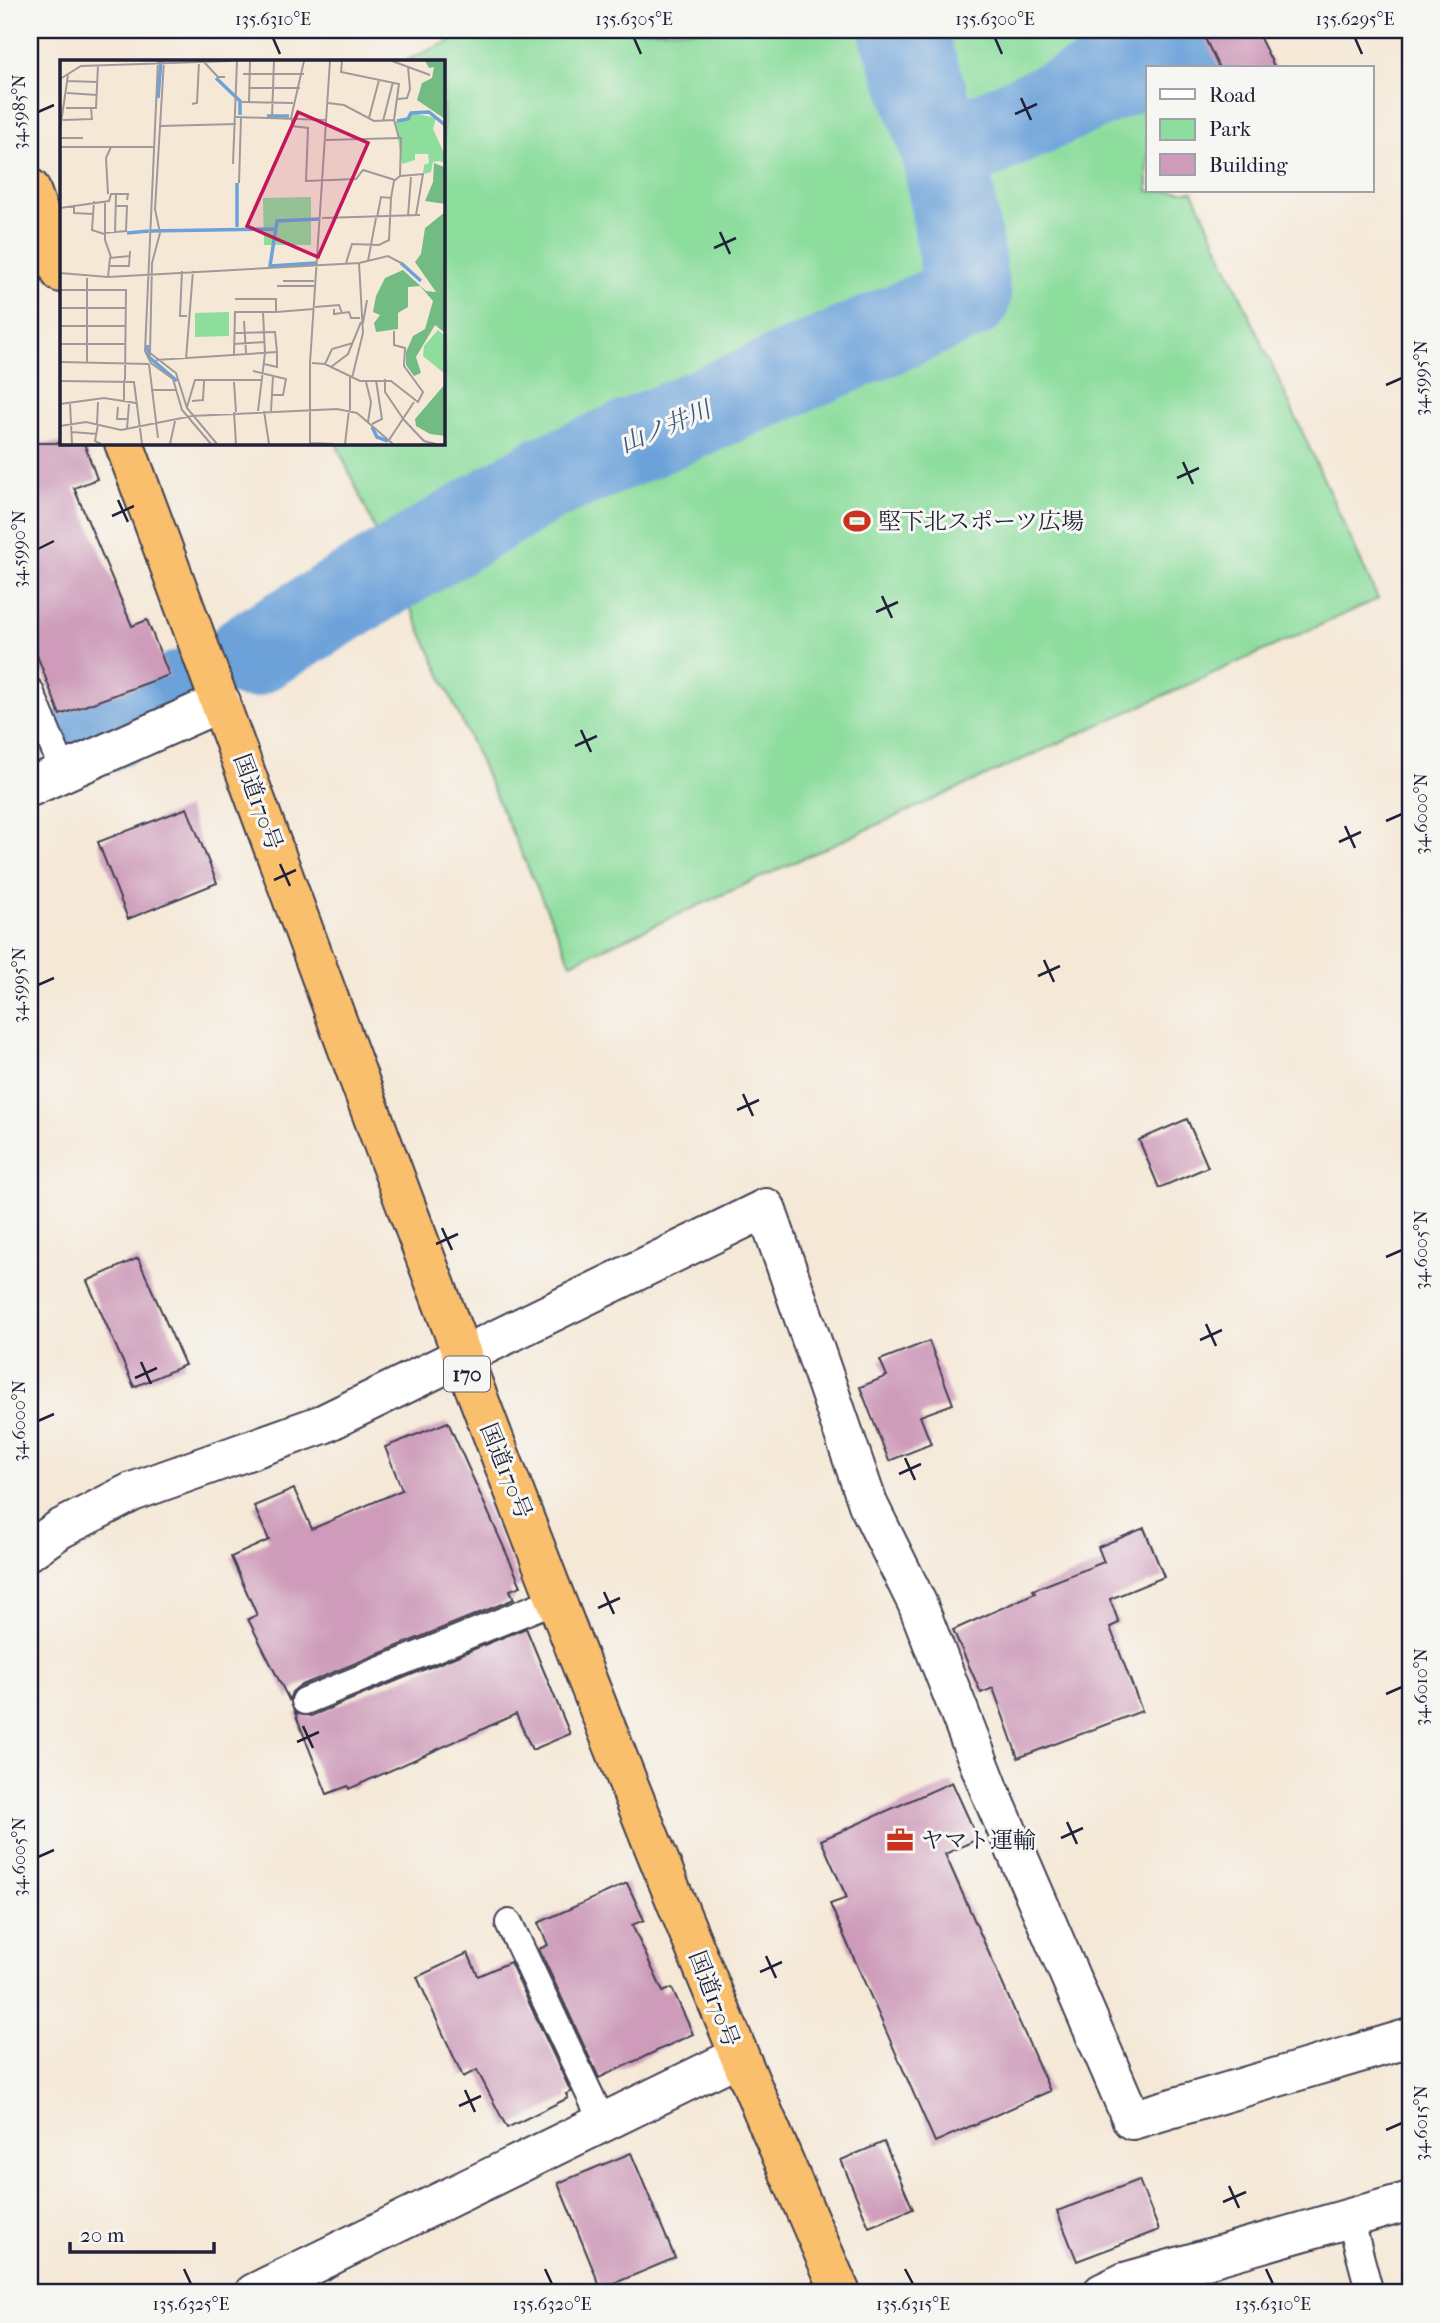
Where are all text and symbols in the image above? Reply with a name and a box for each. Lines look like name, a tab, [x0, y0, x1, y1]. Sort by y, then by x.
text: 135.6310°E	[235, 9, 311, 30]
text: 135.6305°E	[595, 9, 673, 30]
text: 135.6300°E	[955, 9, 1035, 30]
text: 135.6295°E	[1316, 9, 1394, 30]
inset map	[60, 60, 444, 444]
legend	[1146, 66, 1374, 192]
text: 34.5985°N	[9, 74, 30, 150]
text: Road	[1209, 83, 1256, 107]
text: Park	[1209, 117, 1251, 141]
text: Building	[1209, 153, 1288, 177]
text: 34.5995°N	[1411, 340, 1432, 416]
water label: 山ノ井川	[615, 394, 717, 459]
sports icon: 堅下北スポーツ広場	[842, 506, 872, 536]
place label: 堅下北スポーツ広場	[878, 508, 1084, 535]
text: 34.5990°N	[9, 510, 30, 588]
street label: 国道170号	[228, 750, 288, 854]
text: 34.6000°N	[1411, 773, 1432, 855]
text: 34.5995°N	[9, 947, 30, 1023]
text: 34.6005°N	[1411, 1210, 1432, 1290]
road number: 170	[444, 1356, 490, 1392]
text: 34.6000°N	[9, 1380, 30, 1462]
street label: 国道170号	[475, 1419, 537, 1523]
text: 34.6010°N	[1411, 1648, 1432, 1726]
text: 34.6005°N	[9, 1817, 30, 1897]
office icon: ヤマト運輸	[885, 1825, 915, 1855]
place label: ヤマト運輸	[921, 1827, 1036, 1854]
street label: 国道170号	[683, 1947, 745, 2051]
text: 34.6015°N	[1411, 2085, 1432, 2161]
scale bar	[70, 2211, 214, 2255]
text: 20 m	[80, 2223, 125, 2247]
text: 135.6325°E	[153, 2294, 229, 2315]
text: 135.6320°E	[513, 2294, 591, 2315]
text: 135.6315°E	[876, 2294, 950, 2315]
text: 135.6310°E	[1235, 2294, 1311, 2315]

